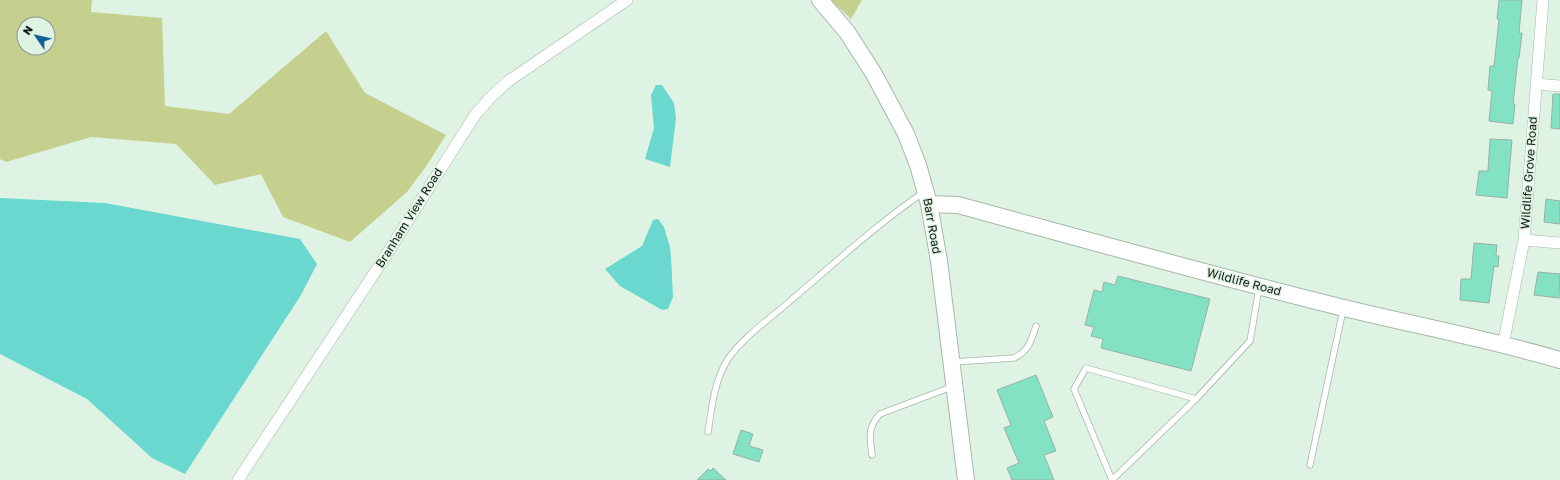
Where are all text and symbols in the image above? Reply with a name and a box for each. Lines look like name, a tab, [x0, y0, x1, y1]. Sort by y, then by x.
north arrow	[16, 16, 56, 56]
text: N	[20, 23, 35, 37]
street label: Wildlife Grove Road	[1517, 116, 1540, 230]
street label: Branham View Road	[372, 165, 445, 270]
street label: Barr Road	[920, 197, 945, 255]
street label: Wildlife Road	[1205, 264, 1283, 299]

